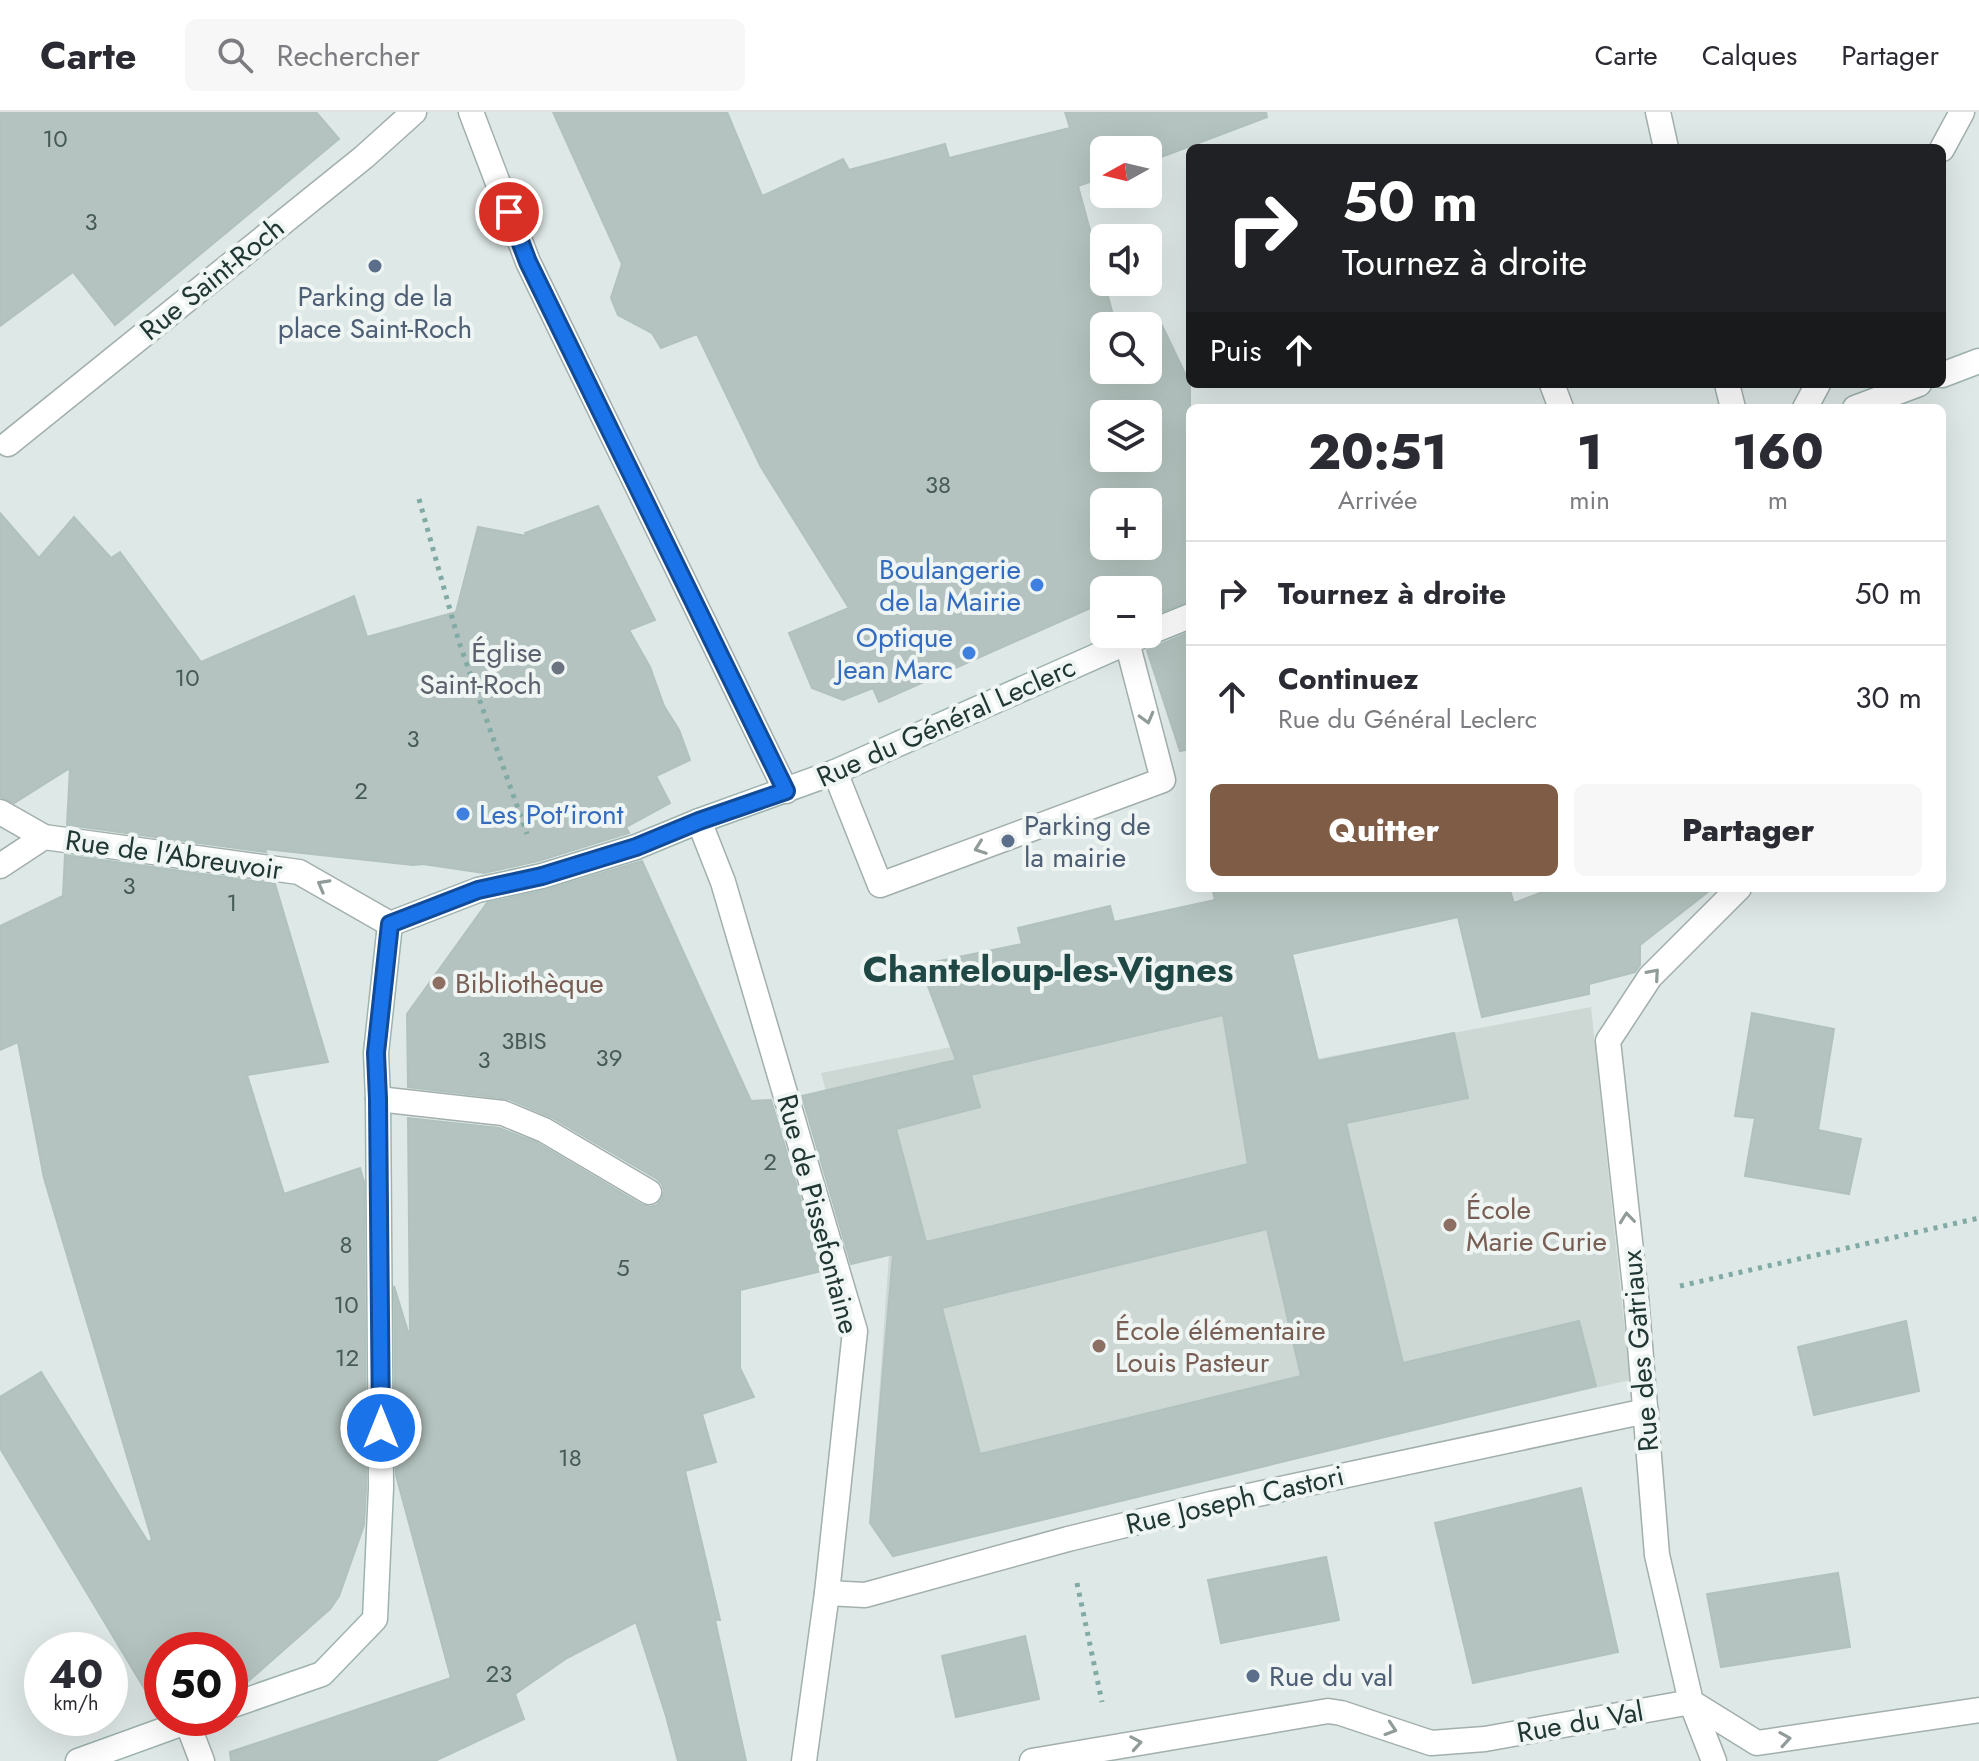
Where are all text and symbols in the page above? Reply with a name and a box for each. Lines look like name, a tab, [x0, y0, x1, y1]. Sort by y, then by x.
search box	[185, 19, 745, 91]
text: Carte	[40, 28, 137, 83]
icon: search	[213, 33, 257, 77]
text: Rechercher	[277, 34, 420, 77]
text: Carte	[1594, 35, 1658, 76]
text: Calques	[1702, 35, 1797, 76]
text: Partager	[1841, 35, 1939, 76]
house number: 10	[42, 121, 68, 156]
north arrow	[1090, 136, 1162, 208]
map controls	[1090, 136, 1162, 648]
text: 50 m	[1342, 161, 1478, 242]
icon: right	[1210, 176, 1314, 280]
pin	[475, 178, 543, 246]
icon: arrive	[487, 190, 531, 234]
house number: 3	[84, 204, 98, 239]
street label: Rue Saint-Roch	[131, 208, 293, 350]
button: sound	[1090, 224, 1162, 296]
text: Tournez à droite	[1342, 236, 1587, 288]
marker: Parking de la place Saint-Roch	[366, 257, 384, 275]
place label: Parking de la place Saint-Roch	[278, 276, 472, 349]
button: search	[1090, 312, 1162, 384]
icon: ahead	[1277, 328, 1321, 372]
text: Puis	[1210, 329, 1261, 372]
button: layers	[1090, 400, 1162, 472]
text: 20:51	[1308, 418, 1447, 487]
text: 1	[1577, 418, 1602, 487]
text: 160	[1732, 418, 1824, 487]
house number: 38	[925, 467, 951, 502]
text: Arrivée	[1338, 481, 1417, 519]
text: min	[1569, 481, 1610, 519]
text: m	[1768, 481, 1788, 519]
button: +	[1090, 488, 1162, 560]
place label: Boulangerie de la Mairie	[879, 549, 1021, 622]
icon: right	[1210, 571, 1254, 615]
text: Tournez à droite	[1278, 572, 1506, 615]
text: 50 m	[1855, 572, 1922, 615]
marker: Boulangerie de la Mairie	[1028, 576, 1046, 594]
button: −	[1090, 576, 1162, 648]
place label: Optique Jean Marc	[833, 617, 953, 690]
place label: Église Saint-Roch	[420, 632, 542, 705]
marker: Optique Jean Marc	[960, 644, 978, 662]
street label: Rue du Général Leclerc	[810, 646, 1082, 798]
text: Continuez	[1278, 657, 1419, 700]
marker: Église Saint-Roch	[549, 659, 567, 677]
house number: 10	[174, 660, 200, 695]
icon: ahead	[1210, 675, 1254, 719]
text: 30 m	[1855, 676, 1922, 719]
text: Rue du Général Leclerc	[1278, 700, 1537, 738]
one-way arrow	[1138, 710, 1155, 724]
house number: 3	[406, 721, 420, 756]
house number: 2	[354, 773, 368, 808]
button: Quitter	[1210, 784, 1558, 876]
button: Partager	[1574, 784, 1922, 876]
place label: Les Pot'iront	[479, 794, 624, 835]
marker: Les Pot'iront	[454, 805, 472, 823]
place label: Parking de la mairie	[1024, 805, 1151, 878]
street label: Rue de l'Abreuvoir	[63, 819, 286, 891]
marker: Parking de la mairie	[999, 832, 1017, 850]
one-way arrow	[974, 838, 988, 855]
house number: 3	[122, 868, 136, 903]
one-way arrow	[317, 879, 331, 895]
house number: 1	[227, 885, 237, 920]
district label: Chanteloup-les-Vignes	[863, 943, 1233, 995]
place label: Bibliothèque	[455, 963, 604, 1004]
one-way arrow	[1644, 968, 1659, 983]
marker: Bibliothèque	[430, 974, 448, 992]
house number: 3BIS	[501, 1023, 547, 1058]
house number: 39	[596, 1040, 622, 1075]
house number: 3	[477, 1042, 491, 1077]
street label: Rue de Pissefontaine	[766, 1090, 870, 1338]
house number: 2	[763, 1144, 777, 1179]
place label: École Marie Curie	[1466, 1189, 1607, 1262]
one-way arrow	[1619, 1211, 1636, 1224]
marker: École Marie Curie	[1441, 1216, 1459, 1234]
house number: 8	[339, 1227, 353, 1262]
street label: Rue des Gatriaux	[1611, 1248, 1669, 1453]
house number: 5	[616, 1250, 630, 1285]
house number: 10	[333, 1287, 359, 1322]
place label: École élémentaire Louis Pasteur	[1115, 1310, 1326, 1383]
marker: École élémentaire Louis Pasteur	[1090, 1337, 1108, 1355]
house number: 12	[335, 1340, 359, 1375]
position arrow	[339, 1386, 423, 1470]
house number: 18	[558, 1440, 582, 1475]
street label: Rue Joseph Castori	[1122, 1455, 1348, 1545]
speed limit sign: 50	[144, 1632, 248, 1736]
text: 40	[49, 1645, 103, 1703]
house number: 23	[486, 1656, 512, 1691]
place label: Rue du val	[1269, 1656, 1394, 1697]
marker: Rue du val	[1244, 1667, 1262, 1685]
text: km/h	[53, 1689, 99, 1718]
street label: Rue du Val	[1513, 1691, 1647, 1753]
one-way arrow	[1383, 1720, 1397, 1736]
one-way arrow	[1778, 1731, 1791, 1748]
one-way arrow	[1129, 1736, 1143, 1753]

